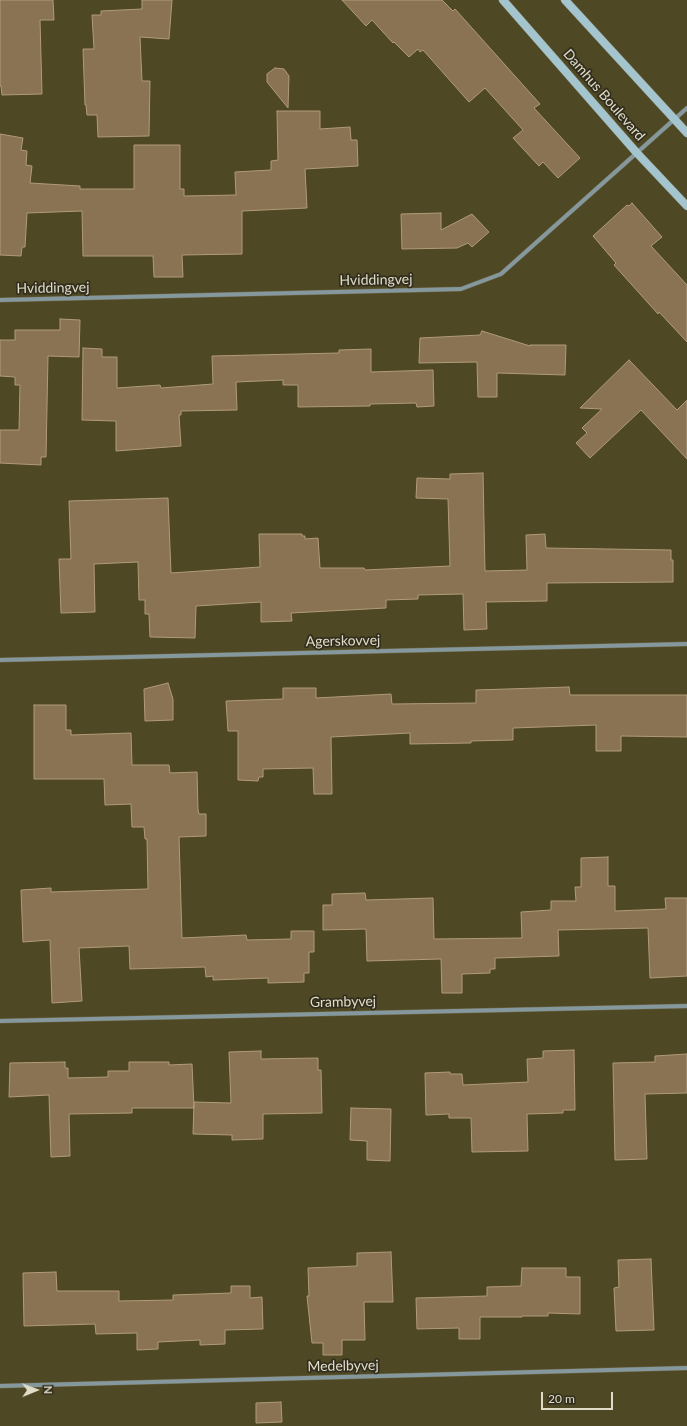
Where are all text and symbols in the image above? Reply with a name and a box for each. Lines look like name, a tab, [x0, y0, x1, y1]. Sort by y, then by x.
street label: Damhus Boulevard	[560, 46, 648, 144]
street label: Hviddingvej	[339, 271, 413, 289]
street label: Hviddingvej	[16, 279, 90, 297]
street label: Agerskovvej	[306, 632, 380, 650]
street label: Grambyvej	[310, 993, 376, 1011]
street label: Medelbyvej	[307, 1357, 379, 1375]
north arrow	[16, 1370, 56, 1410]
scale bar	[543, 1384, 615, 1410]
text: N	[42, 1385, 55, 1394]
text: 20 m	[548, 1391, 575, 1406]

